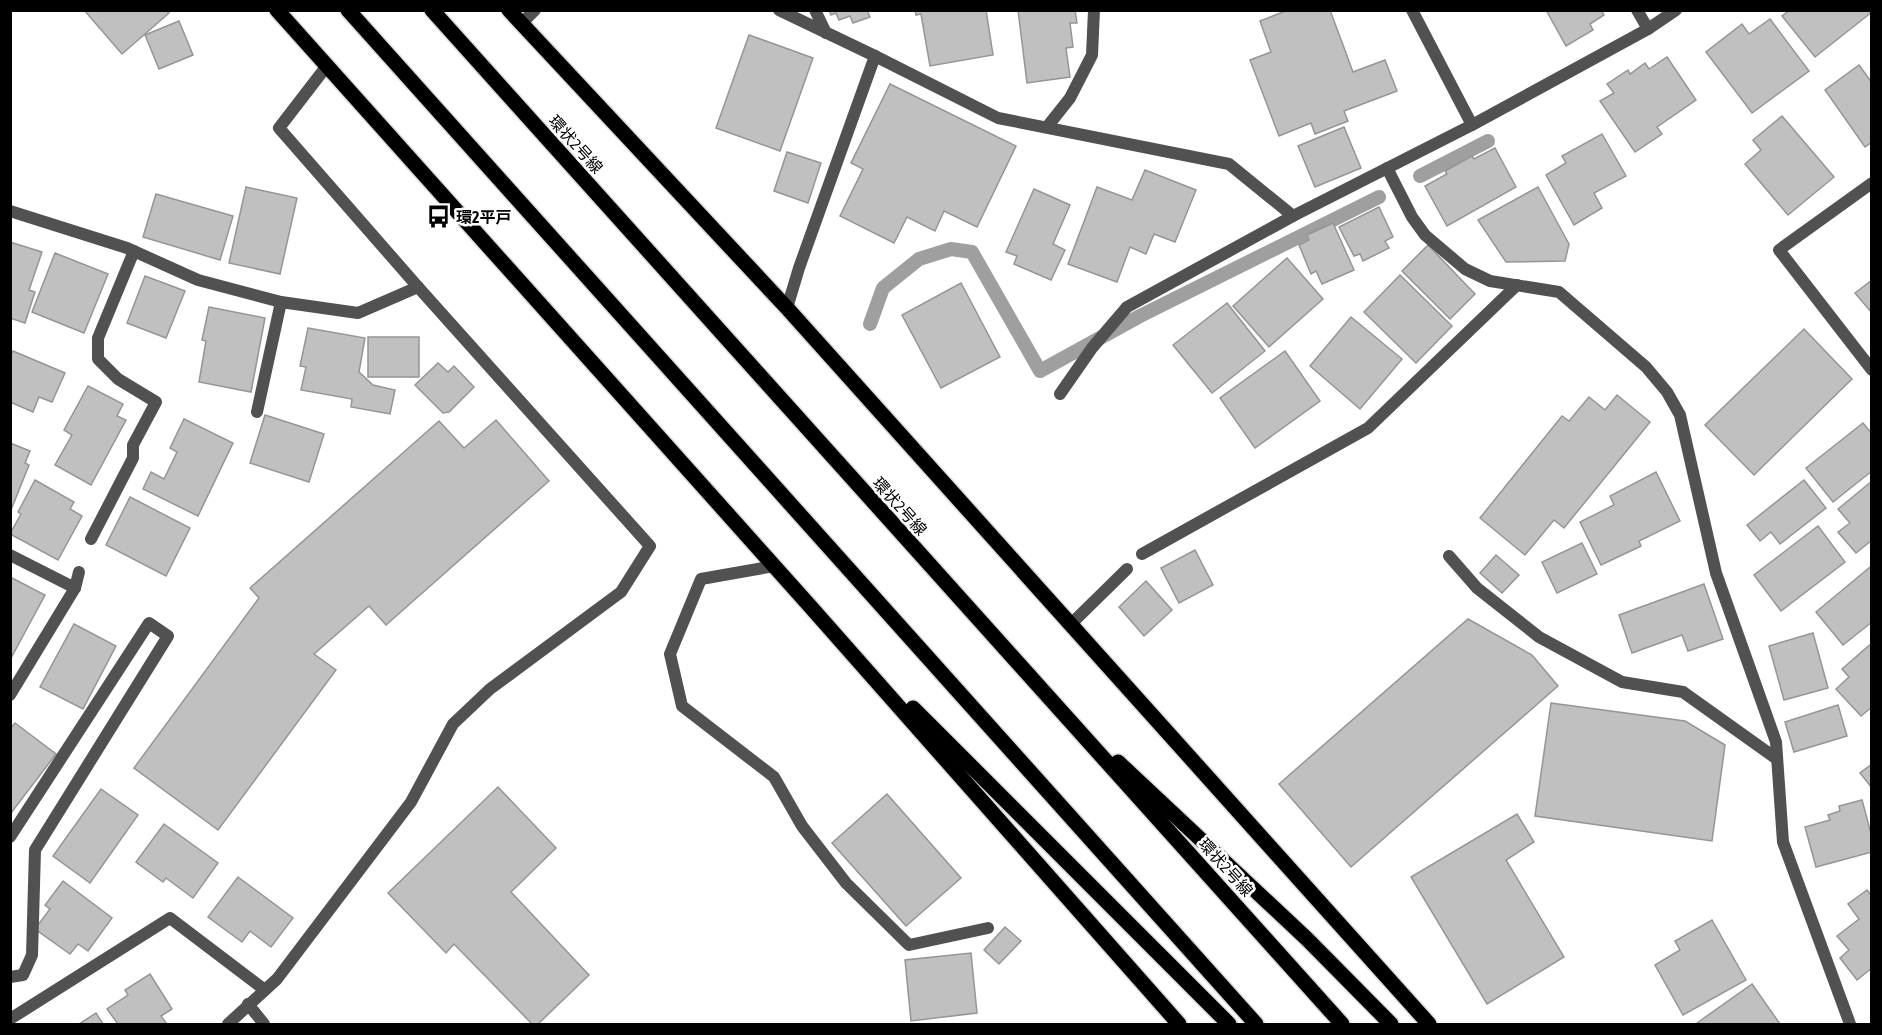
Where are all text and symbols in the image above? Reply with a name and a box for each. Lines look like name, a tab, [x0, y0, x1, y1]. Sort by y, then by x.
street label: 環状2号線	[545, 111, 607, 177]
bus stop icon: 環2平戸	[425, 204, 451, 230]
place label: 環2平戸	[456, 208, 512, 226]
street label: 環状2号線	[869, 473, 931, 539]
street label: 環状2号線	[1195, 834, 1257, 900]

